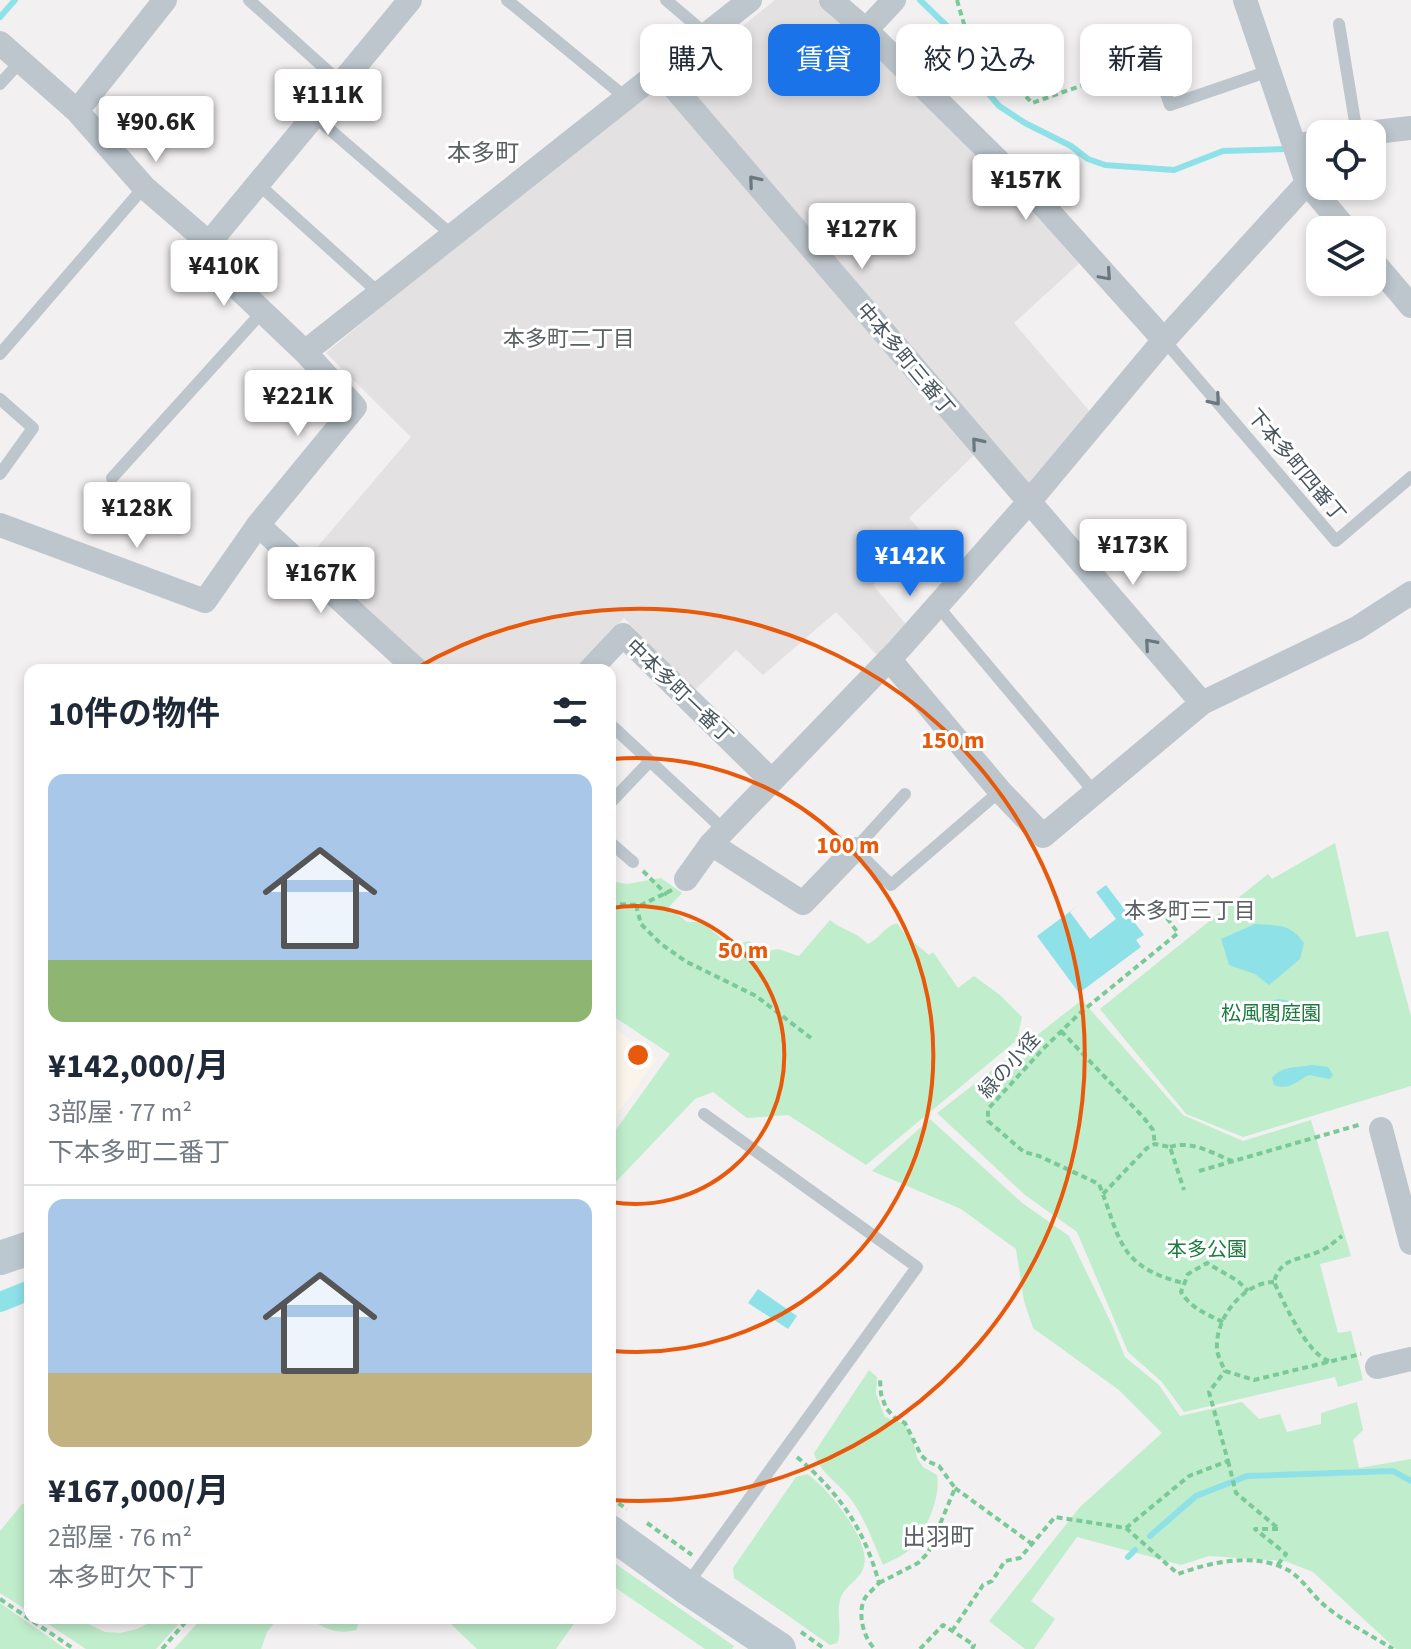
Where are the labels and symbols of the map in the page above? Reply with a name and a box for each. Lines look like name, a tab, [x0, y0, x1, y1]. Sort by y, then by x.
pin: ¥111K	[272, 69, 384, 137]
pin: ¥90.6K	[91, 96, 221, 164]
district label: 本多町	[447, 136, 519, 171]
pin: ¥157K	[970, 154, 1082, 222]
one-way arrow	[749, 176, 764, 191]
pin: ¥127K	[806, 203, 918, 271]
pin: ¥410K	[168, 240, 280, 308]
one-way arrow	[1096, 265, 1110, 280]
street label: 中本多町三番丁	[850, 297, 961, 422]
district label: 本多町二丁目	[503, 323, 635, 355]
pin: ¥221K	[242, 370, 354, 438]
one-way arrow	[1205, 390, 1220, 405]
street label: 下本多町四番丁	[1241, 403, 1352, 528]
one-way arrow	[972, 438, 987, 453]
pin: ¥128K	[81, 482, 193, 550]
pin: ¥173K	[1077, 519, 1189, 587]
pin: ¥142K	[854, 530, 966, 598]
pin: ¥167K	[265, 547, 377, 615]
street label: 中本多町一番丁	[619, 633, 739, 750]
one-way arrow	[1146, 638, 1160, 653]
text: 150 m	[921, 723, 985, 758]
text: 100 m	[816, 828, 880, 863]
district label: 本多町三丁目	[1124, 895, 1256, 927]
text: 50 m	[718, 933, 768, 968]
park label: 松風閣庭園	[1221, 1000, 1321, 1028]
street label: 緑の小径	[973, 1027, 1047, 1105]
centre of rings	[624, 1041, 652, 1069]
park label: 本多公園	[1167, 1236, 1247, 1264]
district label: 出羽町	[902, 1520, 974, 1555]

